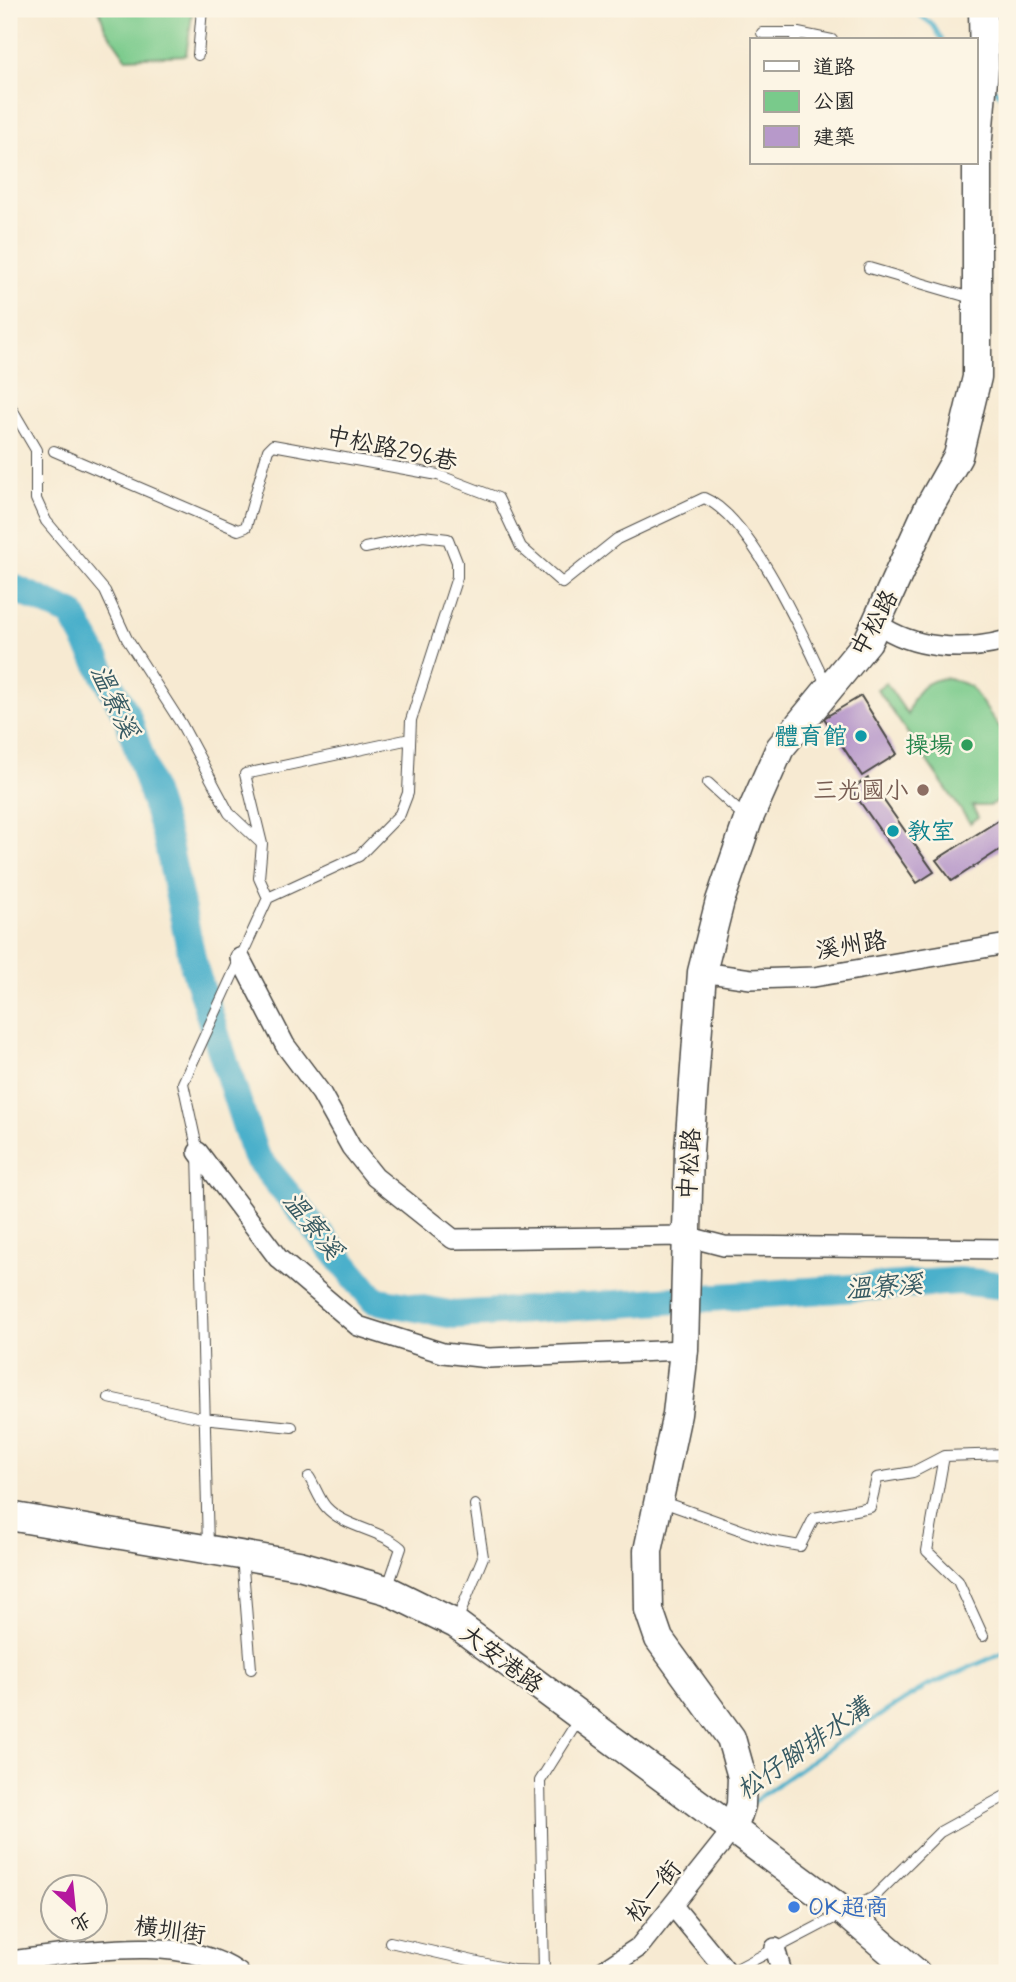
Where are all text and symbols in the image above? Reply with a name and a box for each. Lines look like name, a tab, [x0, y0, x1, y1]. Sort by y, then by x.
legend	[750, 38, 978, 164]
text: 道路	[813, 54, 855, 82]
text: 公園	[813, 88, 855, 116]
text: 建築	[813, 124, 855, 152]
street label: 中松路296巷	[323, 420, 460, 478]
street label: 中松路	[844, 585, 906, 663]
water label: 溫寮溪	[81, 659, 146, 746]
place label: 體育館	[775, 722, 847, 753]
marker: 體育館	[853, 728, 869, 744]
place label: 操場	[905, 731, 953, 762]
marker: 操場	[959, 737, 975, 753]
place label: 三光國小	[813, 776, 909, 807]
marker: 三光國小	[915, 782, 931, 798]
place label: 教室	[907, 817, 955, 848]
marker: 教室	[885, 823, 901, 839]
street label: 溪州路	[813, 926, 889, 967]
street label: 中松路	[673, 1127, 708, 1201]
water label: 溫寮溪	[274, 1185, 350, 1269]
water label: 溫寮溪	[844, 1268, 926, 1308]
street label: 大安港路	[453, 1619, 549, 1701]
water label: 松仔腳排水溝	[730, 1690, 879, 1808]
street label: 松一街	[619, 1854, 689, 1930]
north arrow	[38, 1874, 108, 1944]
place label: OK超商	[808, 1893, 889, 1924]
marker: OK超商	[786, 1899, 802, 1915]
text: 北	[67, 1906, 95, 1937]
street label: 橫圳街	[132, 1911, 208, 1952]

